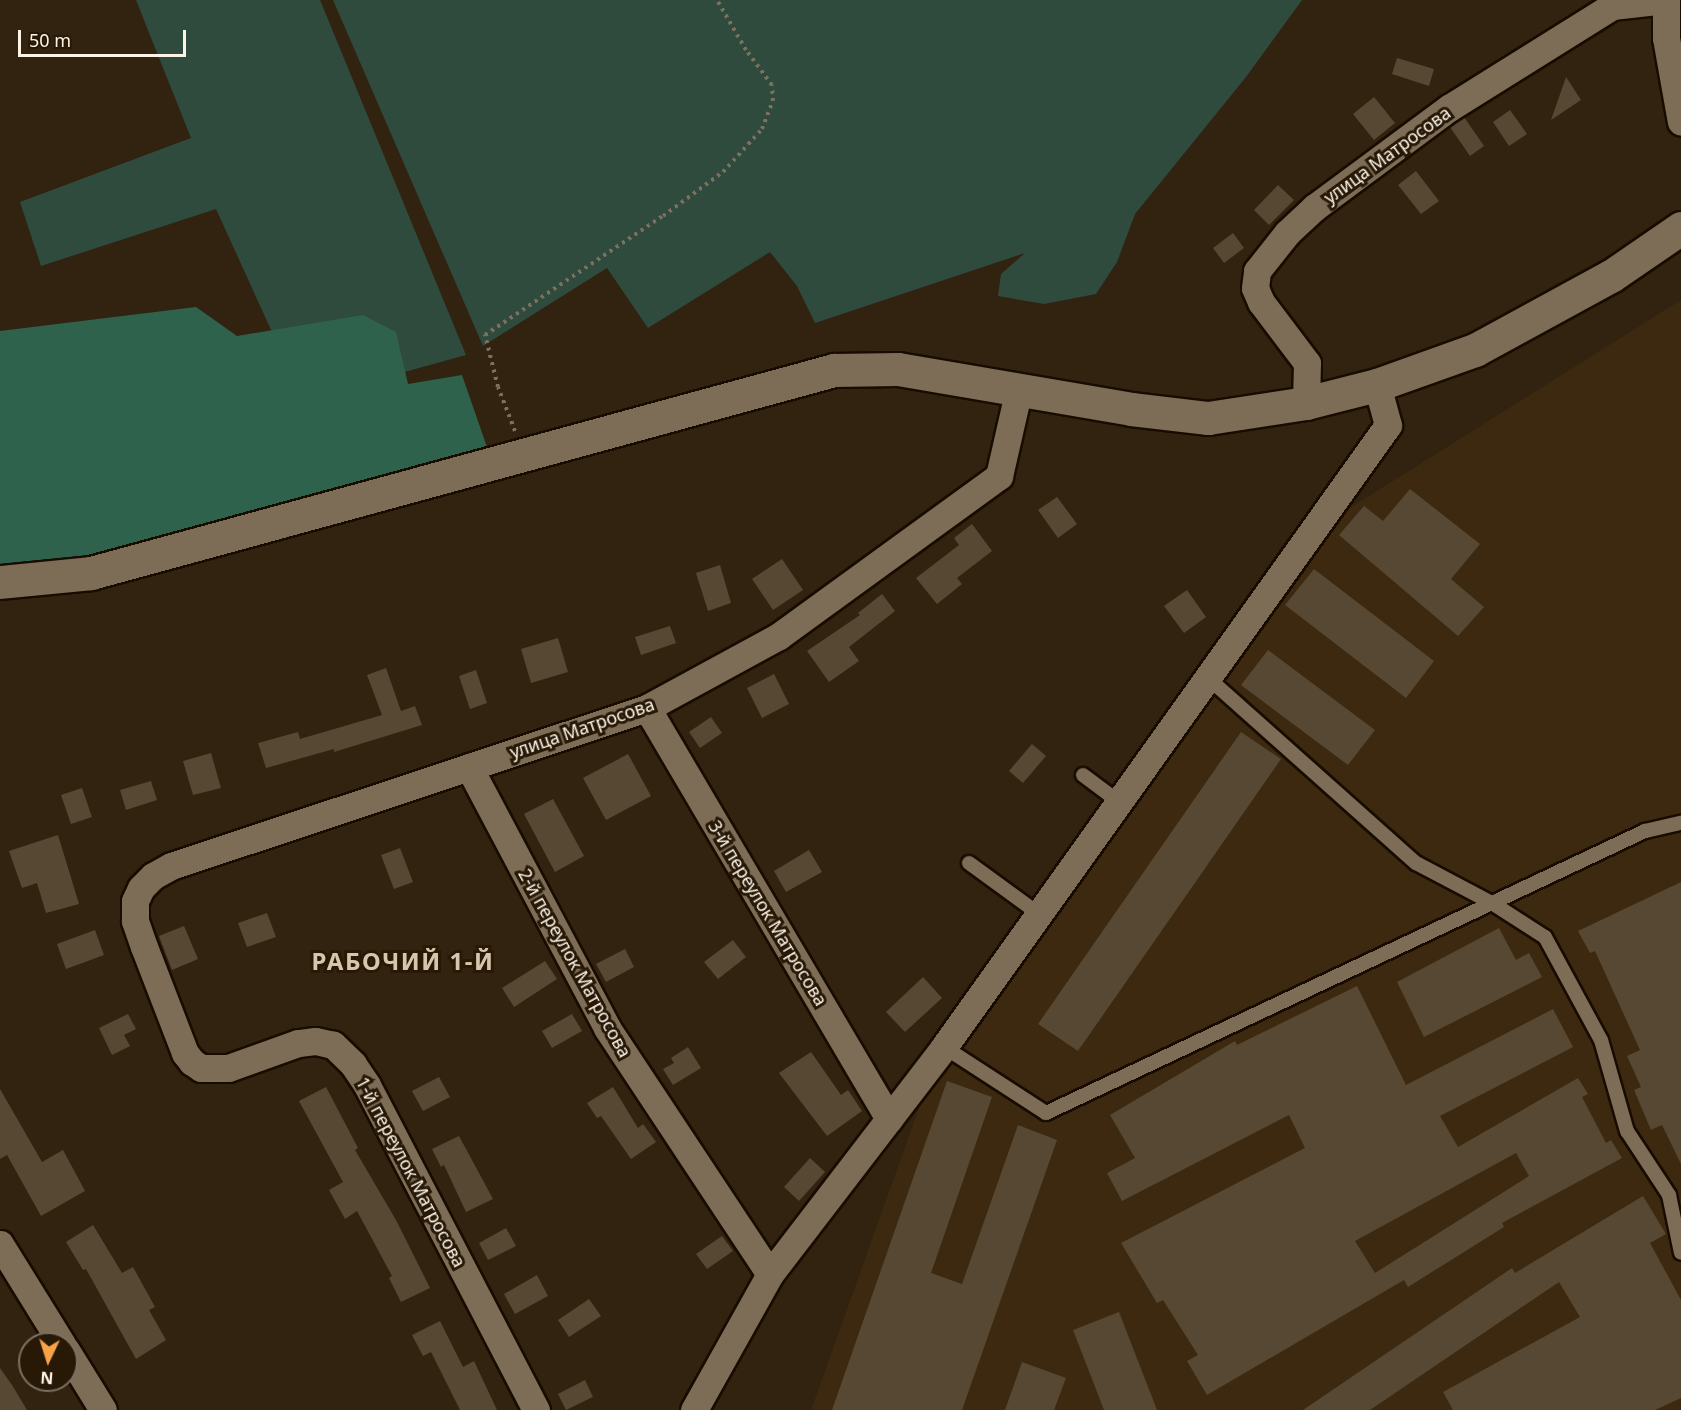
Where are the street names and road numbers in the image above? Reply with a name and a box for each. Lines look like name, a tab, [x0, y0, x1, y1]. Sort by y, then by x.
street label: улица Матросова	[1319, 102, 1455, 208]
street label: улица Матросова	[507, 693, 657, 763]
street label: 3-й переулок Матросова	[704, 816, 832, 1010]
street label: 2-й переулок Матросова	[514, 865, 636, 1061]
street label: 1-й переулок Матросова	[352, 1073, 470, 1271]

